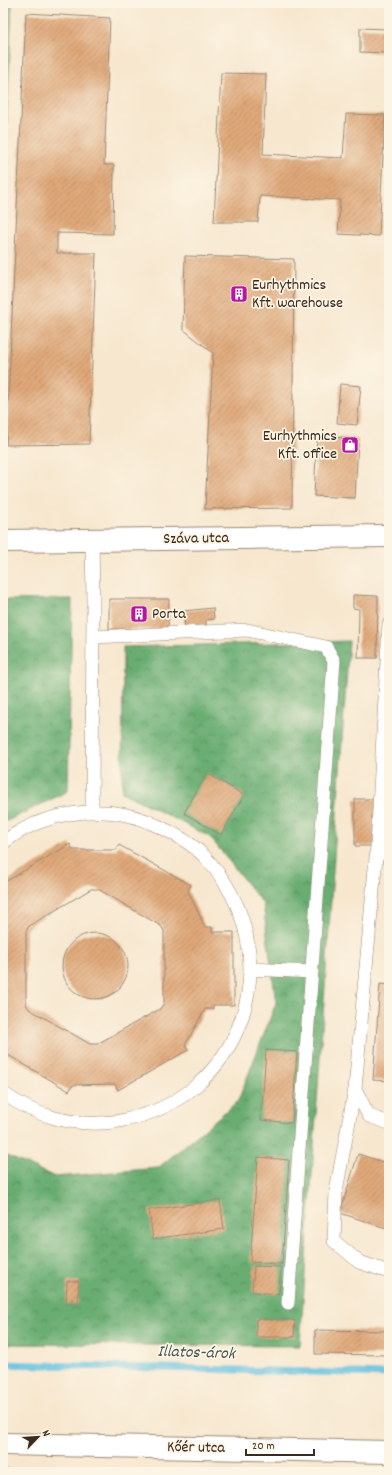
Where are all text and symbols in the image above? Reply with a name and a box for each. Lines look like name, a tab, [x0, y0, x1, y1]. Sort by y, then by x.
place label: Eurhythmics Kft. warehouse	[252, 274, 343, 315]
building icon: Eurhythmics Kft. warehouse	[229, 284, 249, 304]
place label: Eurhythmics Kft. office	[263, 425, 337, 466]
shop icon: Eurhythmics Kft. office	[340, 435, 360, 455]
street label: Száva utca	[163, 527, 230, 551]
place label: Porta	[152, 603, 186, 626]
building icon: Porta	[129, 604, 149, 624]
water label: Illatos-árok	[157, 1341, 237, 1367]
north arrow	[18, 1417, 58, 1457]
text: N	[37, 1428, 54, 1440]
scale bar	[246, 1431, 314, 1457]
street label: Kőér utca	[167, 1436, 226, 1460]
text: 20 m	[252, 1438, 275, 1455]

